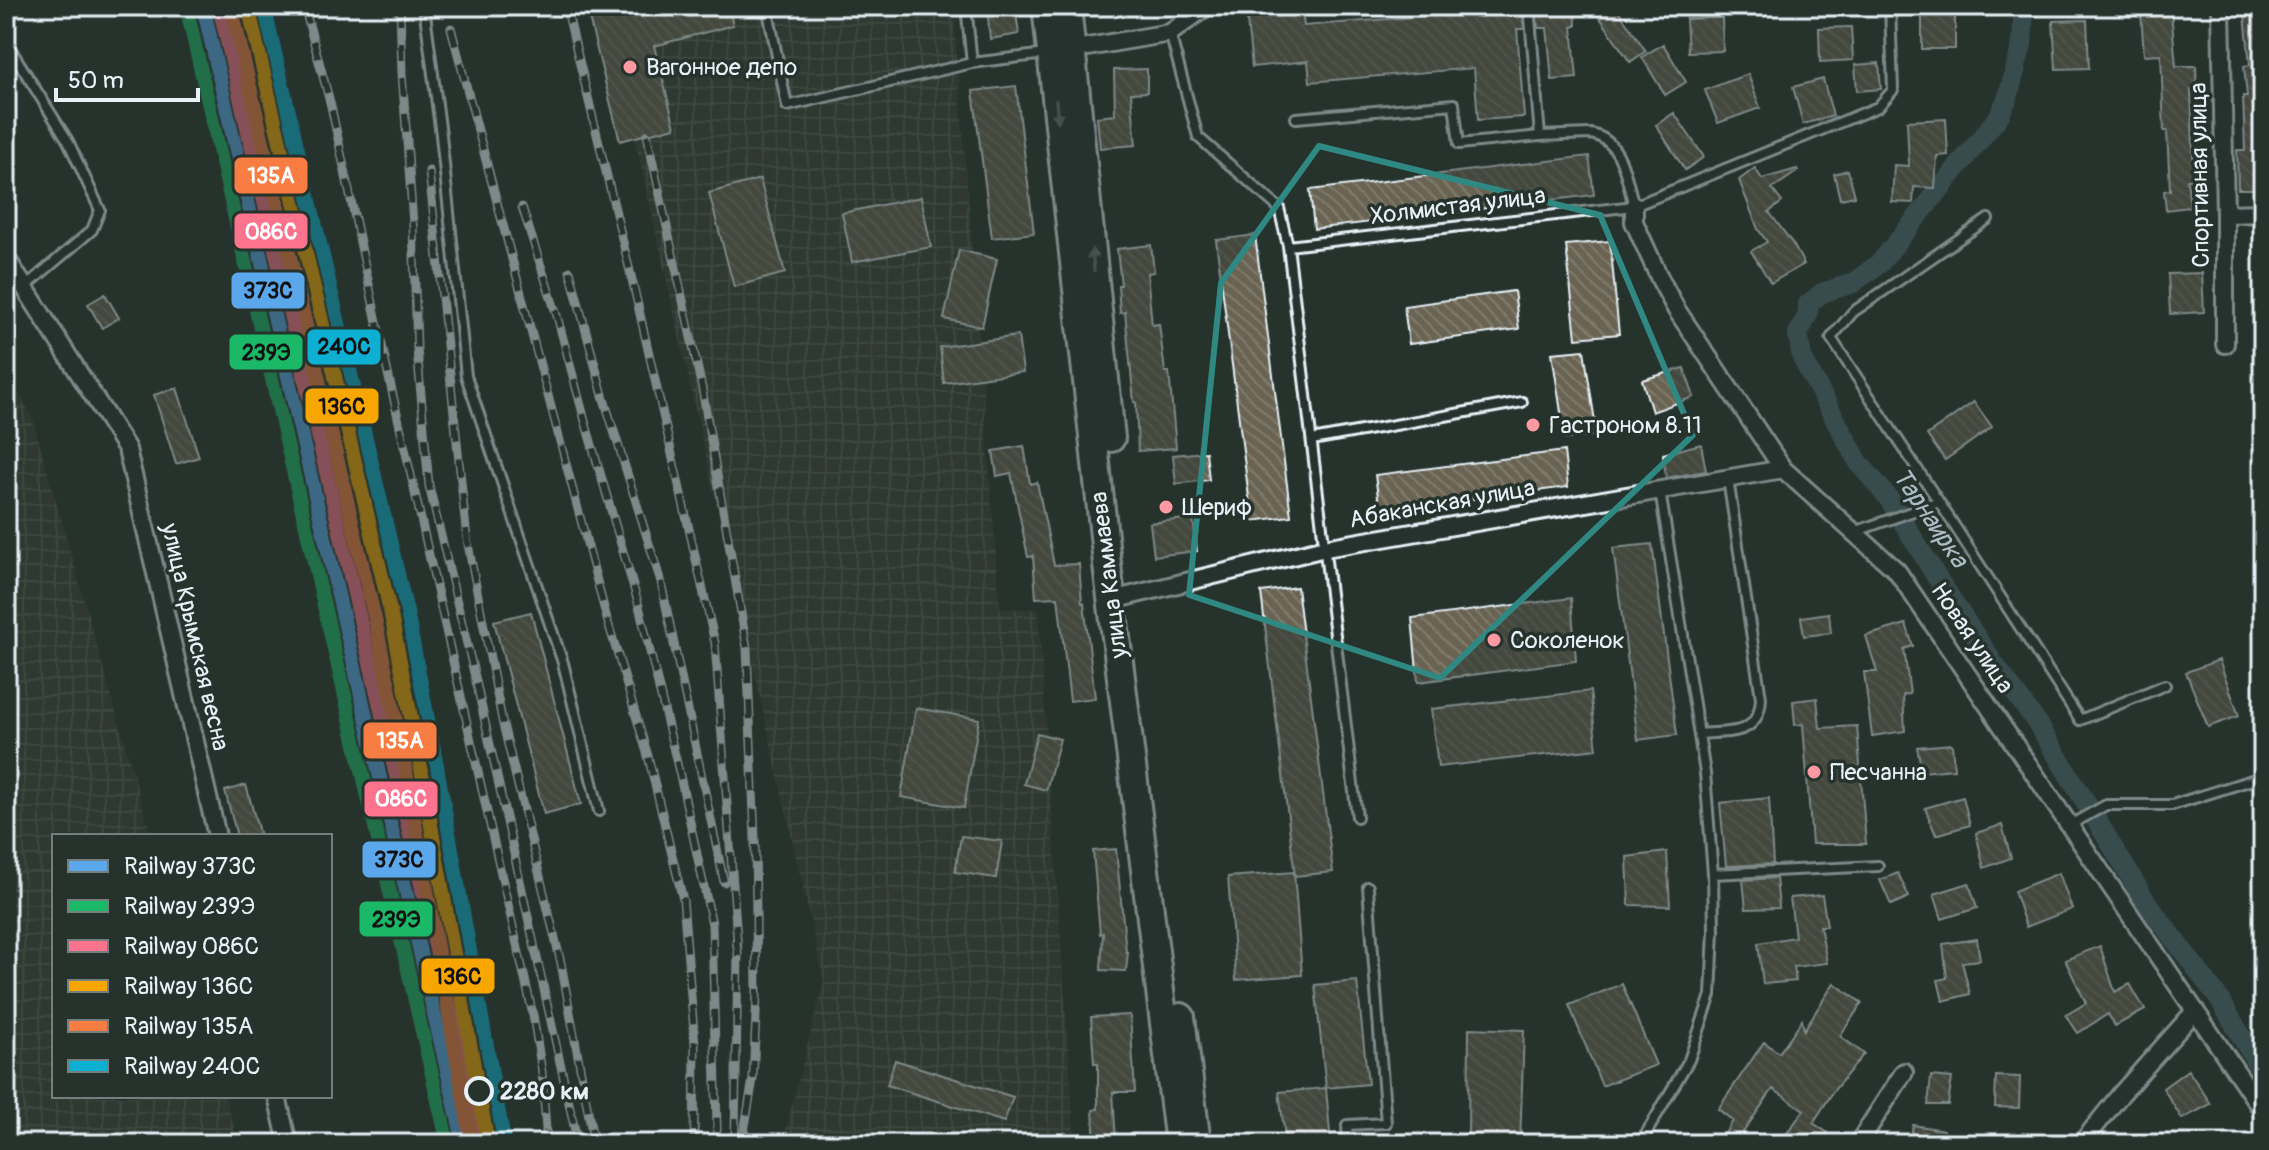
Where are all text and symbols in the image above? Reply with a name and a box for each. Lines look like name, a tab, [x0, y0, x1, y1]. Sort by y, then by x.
scale bar	[56, 52, 198, 102]
place label: Вагонное депо	[646, 53, 797, 82]
marker: Вагонное депо	[621, 58, 639, 76]
text: 50 m	[68, 66, 124, 95]
street label: Спортивная улица	[2184, 82, 2216, 268]
one-way arrow	[1051, 99, 1064, 124]
line badge: 135А	[233, 156, 309, 195]
text: 135А	[247, 162, 295, 190]
street label: Холмистая улица	[1369, 181, 1547, 231]
line badge: 086С	[233, 212, 309, 250]
text: 086С	[245, 218, 298, 246]
one-way arrow	[1086, 247, 1099, 272]
line badge: 373C	[230, 271, 306, 310]
text: 373C	[243, 277, 293, 305]
line badge: 240С	[306, 328, 382, 366]
line badge: 239Э	[228, 333, 304, 371]
text: 240С	[317, 333, 371, 361]
text: 239Э	[242, 339, 291, 367]
line badge: 136С	[304, 387, 380, 425]
text: 136С	[318, 393, 366, 421]
place label: Гастроном 8.11	[1549, 411, 1702, 440]
marker: Гастроном 8.11	[1524, 416, 1542, 434]
water label: Тарнаирка	[1885, 462, 1976, 575]
street label: Абаканская улица	[1347, 473, 1537, 535]
street label: улица Каммаева	[1084, 490, 1134, 661]
place label: Шериф	[1182, 493, 1252, 522]
marker: Шериф	[1157, 498, 1175, 516]
street label: улица Крымская весна	[154, 519, 235, 754]
street label: Новая улица	[1924, 577, 2020, 699]
place label: Соколенок	[1510, 626, 1625, 655]
marker: Соколенок	[1485, 631, 1503, 649]
line badge: 135А	[362, 721, 438, 760]
text: 135А	[376, 727, 424, 755]
place label: Песчанна	[1830, 758, 1927, 787]
marker: Песчанна	[1805, 763, 1823, 781]
line badge: 086С	[363, 780, 439, 818]
text: 086С	[375, 785, 428, 813]
legend	[52, 834, 332, 1098]
line badge: 373C	[361, 840, 437, 879]
text: 373C	[374, 846, 424, 874]
text: Railway 373C	[124, 852, 256, 881]
text: Railway 239Э	[124, 892, 255, 921]
line badge: 239Э	[358, 900, 434, 938]
text: 239Э	[372, 906, 421, 934]
text: Railway 086С	[124, 932, 259, 961]
line badge: 136С	[420, 957, 496, 995]
text: 136С	[434, 963, 482, 991]
text: Railway 136С	[124, 972, 253, 1001]
text: Railway 135А	[124, 1012, 253, 1041]
text: Railway 240С	[124, 1052, 260, 1081]
marker: 2280 км	[465, 1077, 493, 1105]
place label: 2280 км	[500, 1077, 589, 1106]

